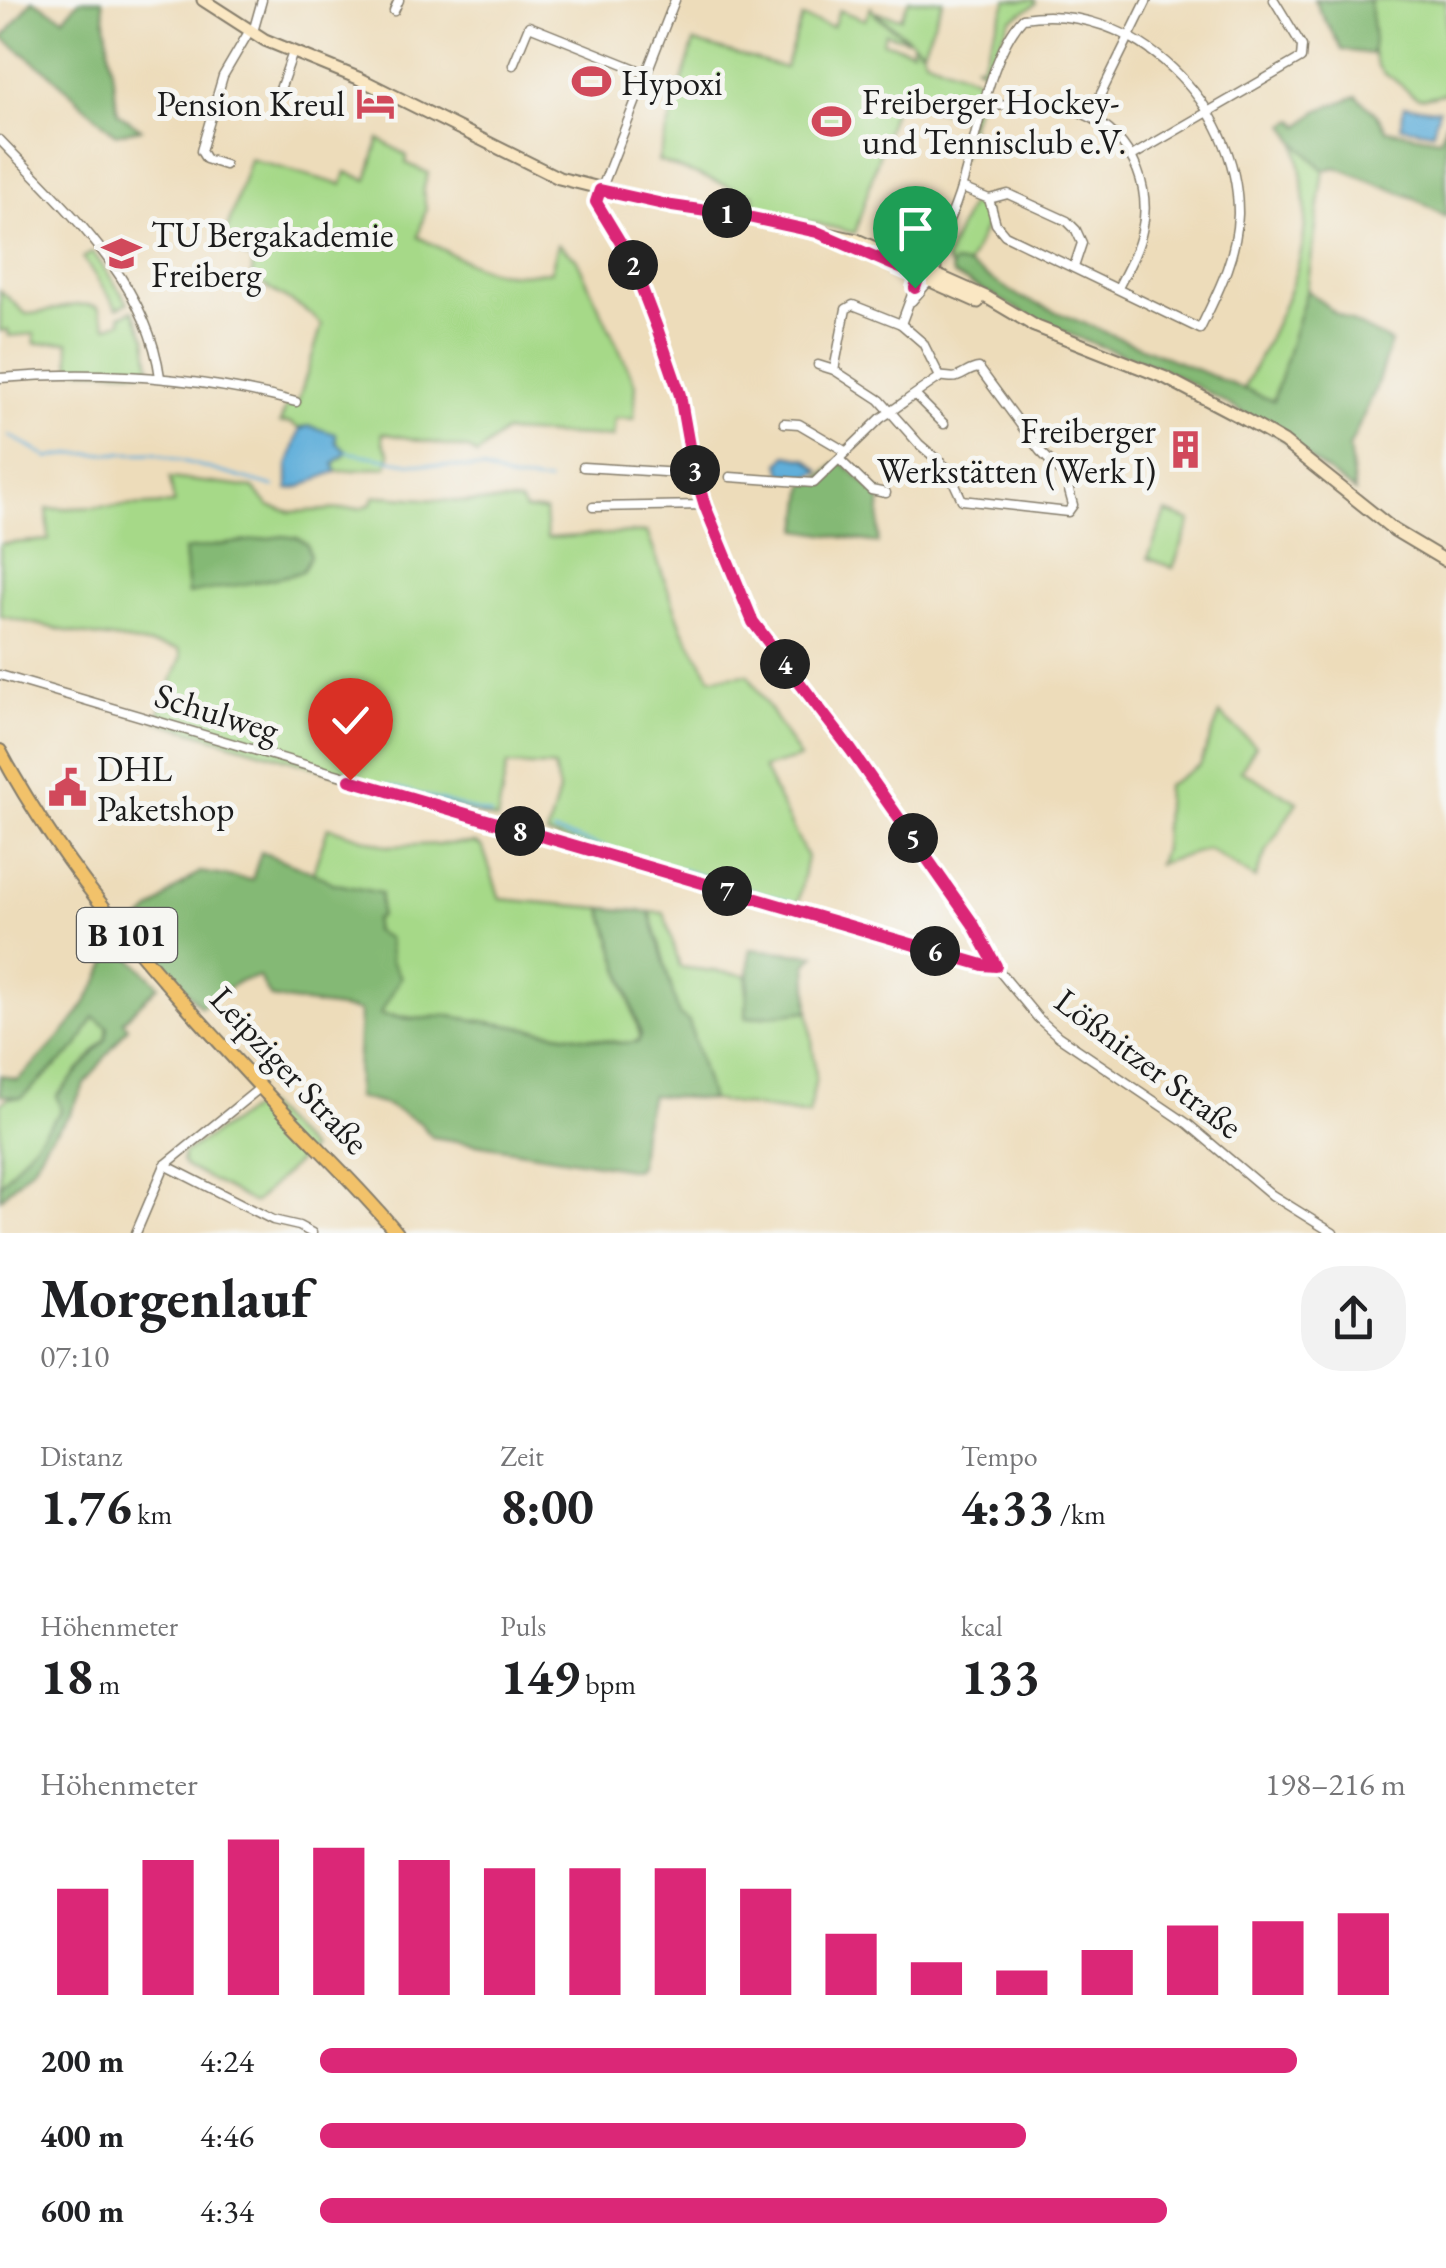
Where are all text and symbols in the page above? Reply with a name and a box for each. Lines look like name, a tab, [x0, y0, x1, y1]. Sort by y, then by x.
place label: Hypoxi	[621, 60, 723, 105]
sports icon: Hypoxi	[570, 61, 612, 103]
place label: Freiberger Hockey- und Tennisclub e.V.	[862, 79, 1126, 164]
place label: Pension Kreul	[157, 81, 345, 126]
hotel icon: Pension Kreul	[354, 82, 396, 124]
sports icon: Freiberger Hockey- und Tennisclub e.V.	[811, 100, 853, 142]
pin	[873, 186, 958, 289]
pin: 1	[702, 188, 752, 238]
text: 1	[720, 195, 734, 231]
icon: arrive	[888, 201, 943, 256]
place label: TU Bergakademie Freiberg	[151, 212, 394, 297]
school or university icon: TU Bergakademie Freiberg	[100, 233, 142, 275]
pin: 2	[608, 240, 658, 290]
text: 2	[626, 247, 640, 283]
place label: Freiberger Werkstätten (Werk I)	[877, 408, 1156, 493]
building icon: Freiberger Werkstätten (Werk I)	[1165, 429, 1207, 471]
pin: 3	[670, 445, 720, 495]
text: 3	[688, 452, 702, 488]
pin: 4	[760, 639, 810, 689]
text: 4	[778, 646, 792, 682]
street label: Schulweg	[150, 672, 285, 752]
pin	[308, 678, 393, 781]
icon: check	[323, 693, 378, 748]
place label: DHL Paketshop	[97, 746, 234, 831]
public building icon: DHL Paketshop	[46, 767, 88, 809]
pin: 8	[495, 806, 545, 856]
text: 8	[513, 813, 527, 849]
pin: 5	[888, 813, 938, 863]
text: 5	[906, 820, 920, 856]
pin: 7	[702, 866, 752, 916]
text: 7	[720, 873, 734, 909]
road number: B 101	[77, 908, 177, 962]
pin: 6	[910, 926, 960, 976]
text: 6	[928, 933, 942, 969]
street label: Leipziger Straße	[201, 976, 379, 1164]
street label: Lößnitzer Straße	[1046, 978, 1252, 1148]
text: Morgenlauf	[40, 1262, 311, 1333]
button: share	[1301, 1266, 1406, 1371]
text: 07:10	[40, 1335, 109, 1377]
text: Distanz	[40, 1438, 122, 1474]
text: Zeit	[500, 1438, 544, 1474]
text: Tempo	[961, 1438, 1038, 1474]
text: 1.76	[40, 1474, 132, 1539]
text: 8:00	[500, 1474, 594, 1539]
text: 4:33	[961, 1474, 1054, 1539]
text: km	[132, 1496, 172, 1532]
text: /km	[1054, 1496, 1106, 1532]
text: Höhenmeter	[40, 1608, 178, 1644]
text: Puls	[500, 1608, 546, 1644]
text: kcal	[961, 1608, 1003, 1644]
text: 18	[40, 1644, 93, 1709]
text: 149	[500, 1644, 580, 1709]
text: 133	[961, 1644, 1040, 1709]
text: m	[93, 1666, 120, 1702]
text: bpm	[580, 1666, 636, 1702]
text: Höhenmeter	[40, 1763, 198, 1805]
text: 198–216 m	[1265, 1763, 1406, 1805]
text: 200 m	[40, 2040, 124, 2082]
text: 4:24	[200, 2040, 254, 2082]
text: 400 m	[40, 2115, 124, 2157]
text: 4:46	[200, 2115, 254, 2157]
text: 600 m	[40, 2190, 124, 2232]
text: 4:34	[200, 2190, 254, 2232]

